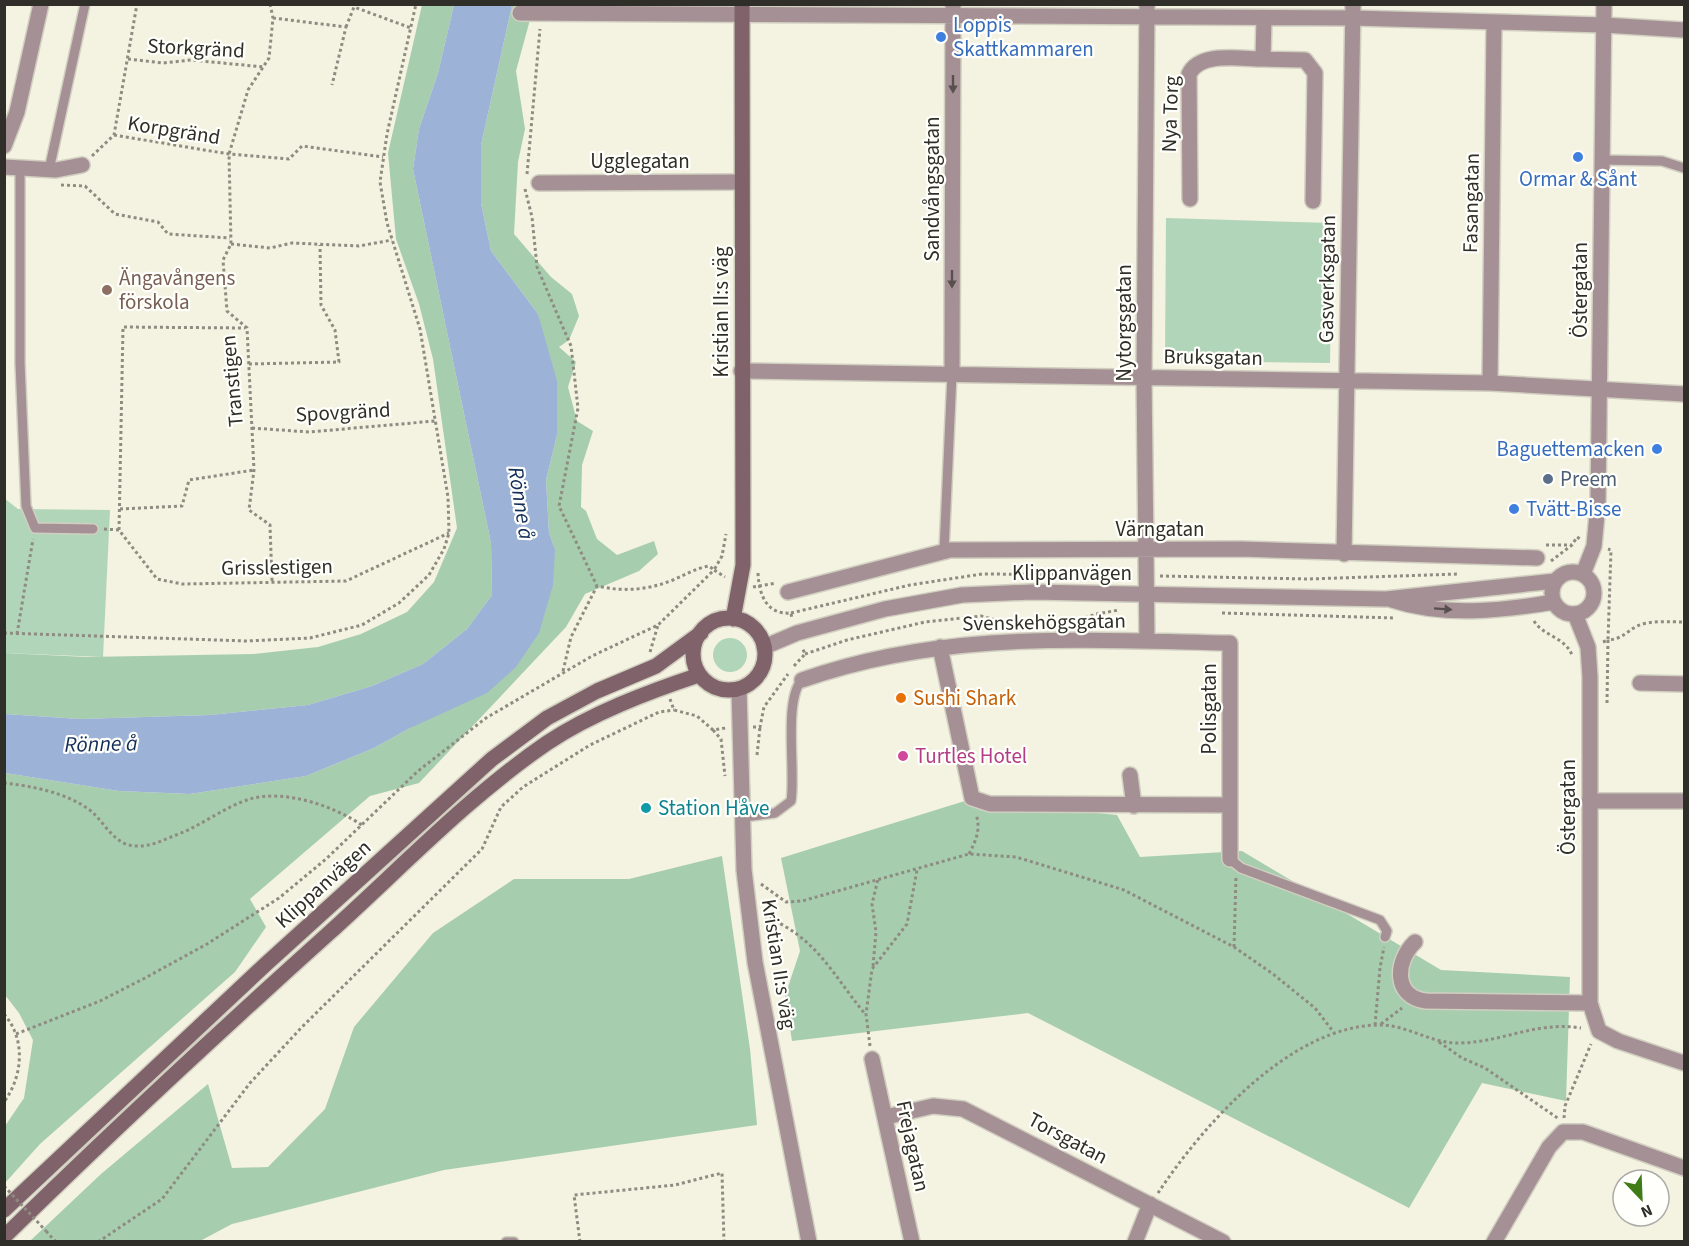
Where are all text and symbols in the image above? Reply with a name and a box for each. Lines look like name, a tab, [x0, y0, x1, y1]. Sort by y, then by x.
place label: Loppis Skattkammaren	[953, 10, 1094, 64]
street label: Storkgränd	[147, 30, 245, 66]
marker: Loppis Skattkammaren	[934, 30, 948, 44]
one-way arrow	[948, 74, 958, 93]
street label: Nya Torg	[1154, 75, 1186, 153]
street label: Korpgränd	[126, 108, 222, 152]
street label: Sandvångsgatan	[917, 116, 947, 262]
street label: Ugglegatan	[590, 146, 690, 176]
marker: Ormar & Sånt	[1571, 150, 1585, 164]
street label: Fasangatan	[1455, 153, 1487, 253]
place label: Ormar & Sånt	[1519, 164, 1637, 194]
street label: Gasverksgatan	[1311, 215, 1343, 343]
street label: Östergatan	[1565, 242, 1595, 338]
street label: Kristian II:s väg	[706, 246, 736, 378]
place label: Ängavångens förskola	[119, 263, 235, 317]
street label: Nytorgsgatan	[1109, 264, 1139, 382]
one-way arrow	[947, 269, 957, 288]
marker: Ängavångens förskola	[100, 283, 114, 297]
street label: Transtigen	[213, 334, 251, 428]
street label: Bruksgatan	[1163, 341, 1263, 373]
street label: Spovgränd	[295, 395, 391, 429]
place label: Baguettemacken	[1496, 434, 1645, 464]
marker: Baguettemacken	[1650, 442, 1664, 456]
place label: Preem	[1560, 464, 1617, 494]
water label: Rönne å	[499, 465, 543, 542]
marker: Preem	[1541, 472, 1555, 486]
place label: Tvätt-Bisse	[1526, 494, 1622, 524]
marker: Tvätt-Bisse	[1507, 502, 1521, 516]
street label: Värngatan	[1116, 514, 1204, 544]
street label: Grisslestigen	[221, 551, 333, 583]
street label: Klippanvägen	[1012, 558, 1132, 588]
one-way arrow	[1434, 604, 1453, 614]
street label: Svenskehögsgatan	[962, 606, 1126, 638]
street label: Polisgatan	[1194, 663, 1224, 755]
place label: Sushi Shark	[913, 683, 1017, 713]
marker: Sushi Shark	[894, 691, 908, 705]
water label: Rönne å	[64, 727, 138, 761]
place label: Turtles Hotel	[915, 741, 1027, 771]
marker: Turtles Hotel	[896, 749, 910, 763]
street label: Östergatan	[1553, 759, 1583, 855]
place label: Station Håve	[658, 793, 769, 823]
marker: Station Håve	[639, 801, 653, 815]
street label: Klippanvägen	[268, 833, 378, 935]
street label: Kristian II:s väg	[754, 897, 804, 1032]
street label: Frejagatan	[889, 1098, 937, 1194]
street label: Torsgatan	[1023, 1104, 1113, 1172]
north arrow	[1611, 1168, 1671, 1228]
text: N	[1637, 1199, 1656, 1223]

